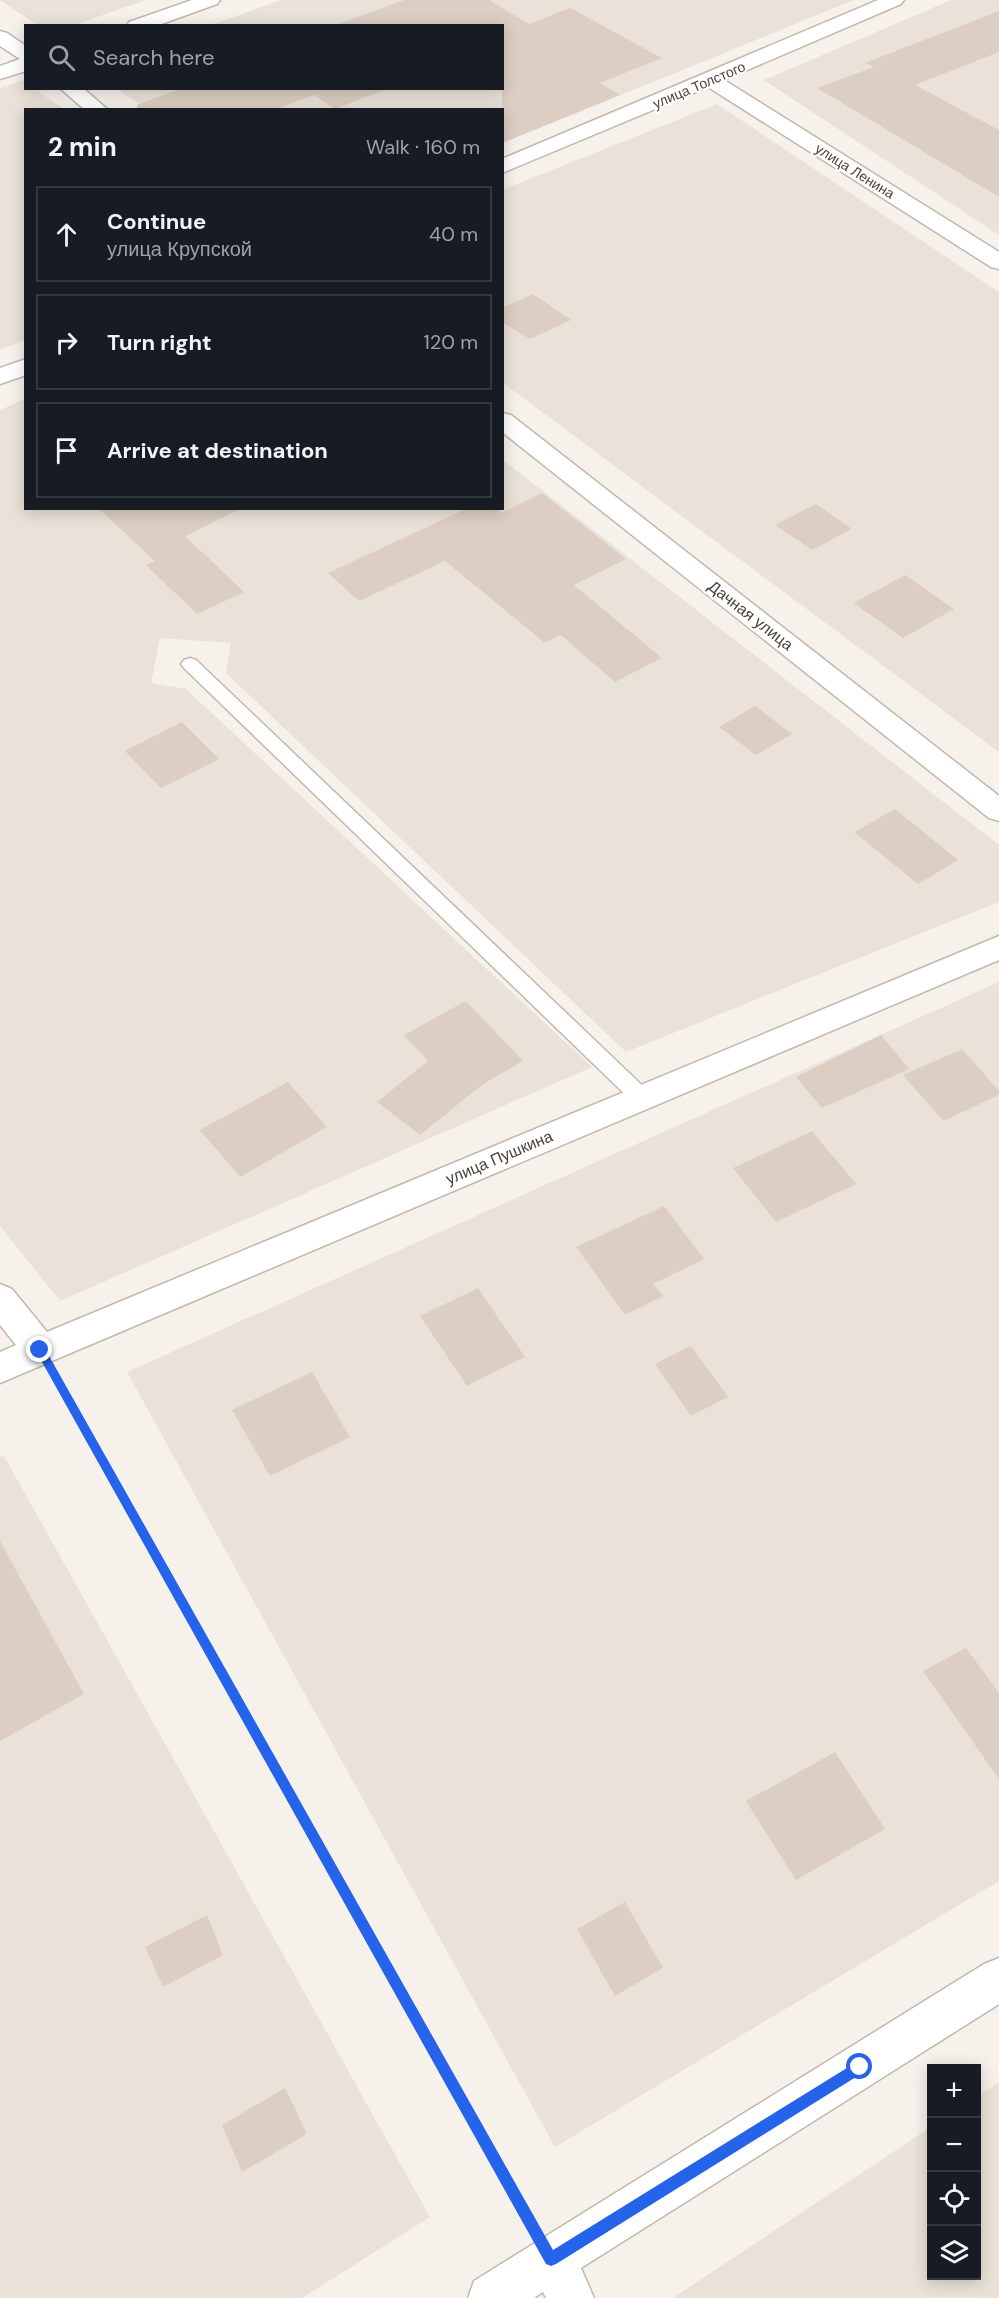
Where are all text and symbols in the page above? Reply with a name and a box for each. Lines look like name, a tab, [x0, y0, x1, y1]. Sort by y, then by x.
search box	[24, 24, 504, 90]
icon: search	[45, 41, 78, 74]
text: Search here	[93, 43, 214, 72]
street label: улица Толстого	[650, 57, 748, 113]
text: 2 min	[48, 130, 117, 164]
text: Walk · 160 m	[366, 134, 480, 160]
street label: улица Ленина	[812, 139, 898, 203]
text: Continue	[107, 207, 206, 236]
icon: ahead	[50, 218, 83, 251]
text: 40 m	[429, 221, 478, 247]
text: улица Крупской	[107, 236, 252, 262]
icon: right	[50, 326, 83, 359]
text: Turn right	[107, 328, 212, 357]
text: 120 m	[424, 329, 478, 355]
icon: arrive	[50, 434, 83, 467]
text: Arrive at destination	[107, 436, 328, 465]
street label: Дачная улица	[704, 576, 798, 655]
street label: улица Пушкина	[443, 1125, 556, 1189]
route end	[26, 1336, 52, 1362]
route start	[846, 2053, 872, 2079]
map controls	[927, 2064, 981, 2280]
button: +	[927, 2064, 981, 2118]
button: −	[927, 2118, 981, 2172]
button: locate	[927, 2172, 981, 2226]
button: layers	[927, 2226, 981, 2280]

